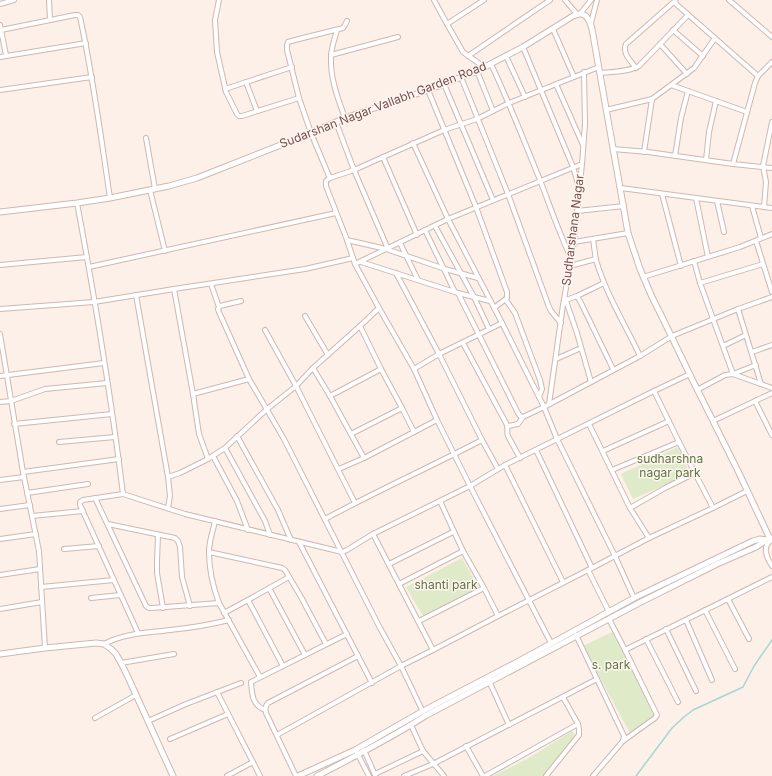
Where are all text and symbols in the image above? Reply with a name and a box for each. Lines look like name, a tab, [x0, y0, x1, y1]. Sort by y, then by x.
street label: Sudarshan Nagar Vallabh Garden Road	[277, 58, 488, 151]
street label: Sudharshana Nagar	[558, 173, 587, 287]
park label: sudharshna nagar park	[637, 451, 703, 480]
park label: shanti park	[415, 577, 478, 592]
park label: s. park	[592, 657, 631, 672]

